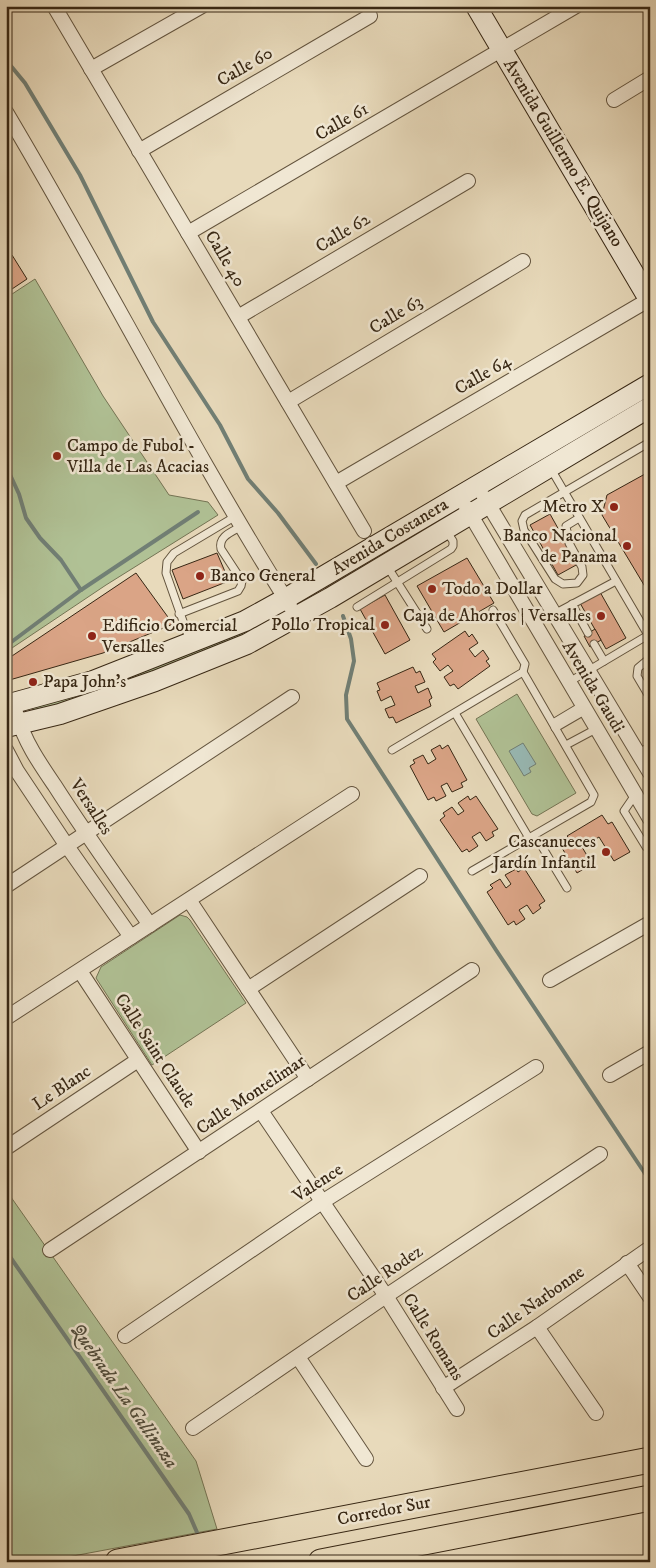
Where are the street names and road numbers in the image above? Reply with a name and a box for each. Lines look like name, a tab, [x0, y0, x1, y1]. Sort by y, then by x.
street label: Calle 60	[213, 42, 277, 92]
street label: Avenida Guillermo E. Quijano	[498, 55, 628, 251]
street label: Calle 61	[312, 98, 372, 146]
street label: Calle 62	[312, 208, 374, 258]
street label: Calle 40	[200, 227, 250, 291]
street label: Calle 63	[366, 291, 426, 339]
street label: Calle 64	[451, 350, 516, 400]
street label: Avenida Costanera	[328, 493, 453, 580]
street label: Avenida Gaudi	[557, 637, 629, 737]
street label: Versalles	[64, 774, 117, 839]
street label: Calle Saint Claude	[110, 989, 200, 1113]
street label: Calle Montelimar	[192, 1050, 310, 1140]
street label: Le Blanc	[29, 1060, 96, 1115]
street label: Valence	[288, 1159, 347, 1208]
street label: Calle Rodez	[343, 1241, 427, 1307]
street label: Calle Narbonne	[483, 1261, 589, 1345]
street label: Calle Romans	[397, 1289, 469, 1385]
street label: Corredor Sur	[335, 1491, 433, 1531]

